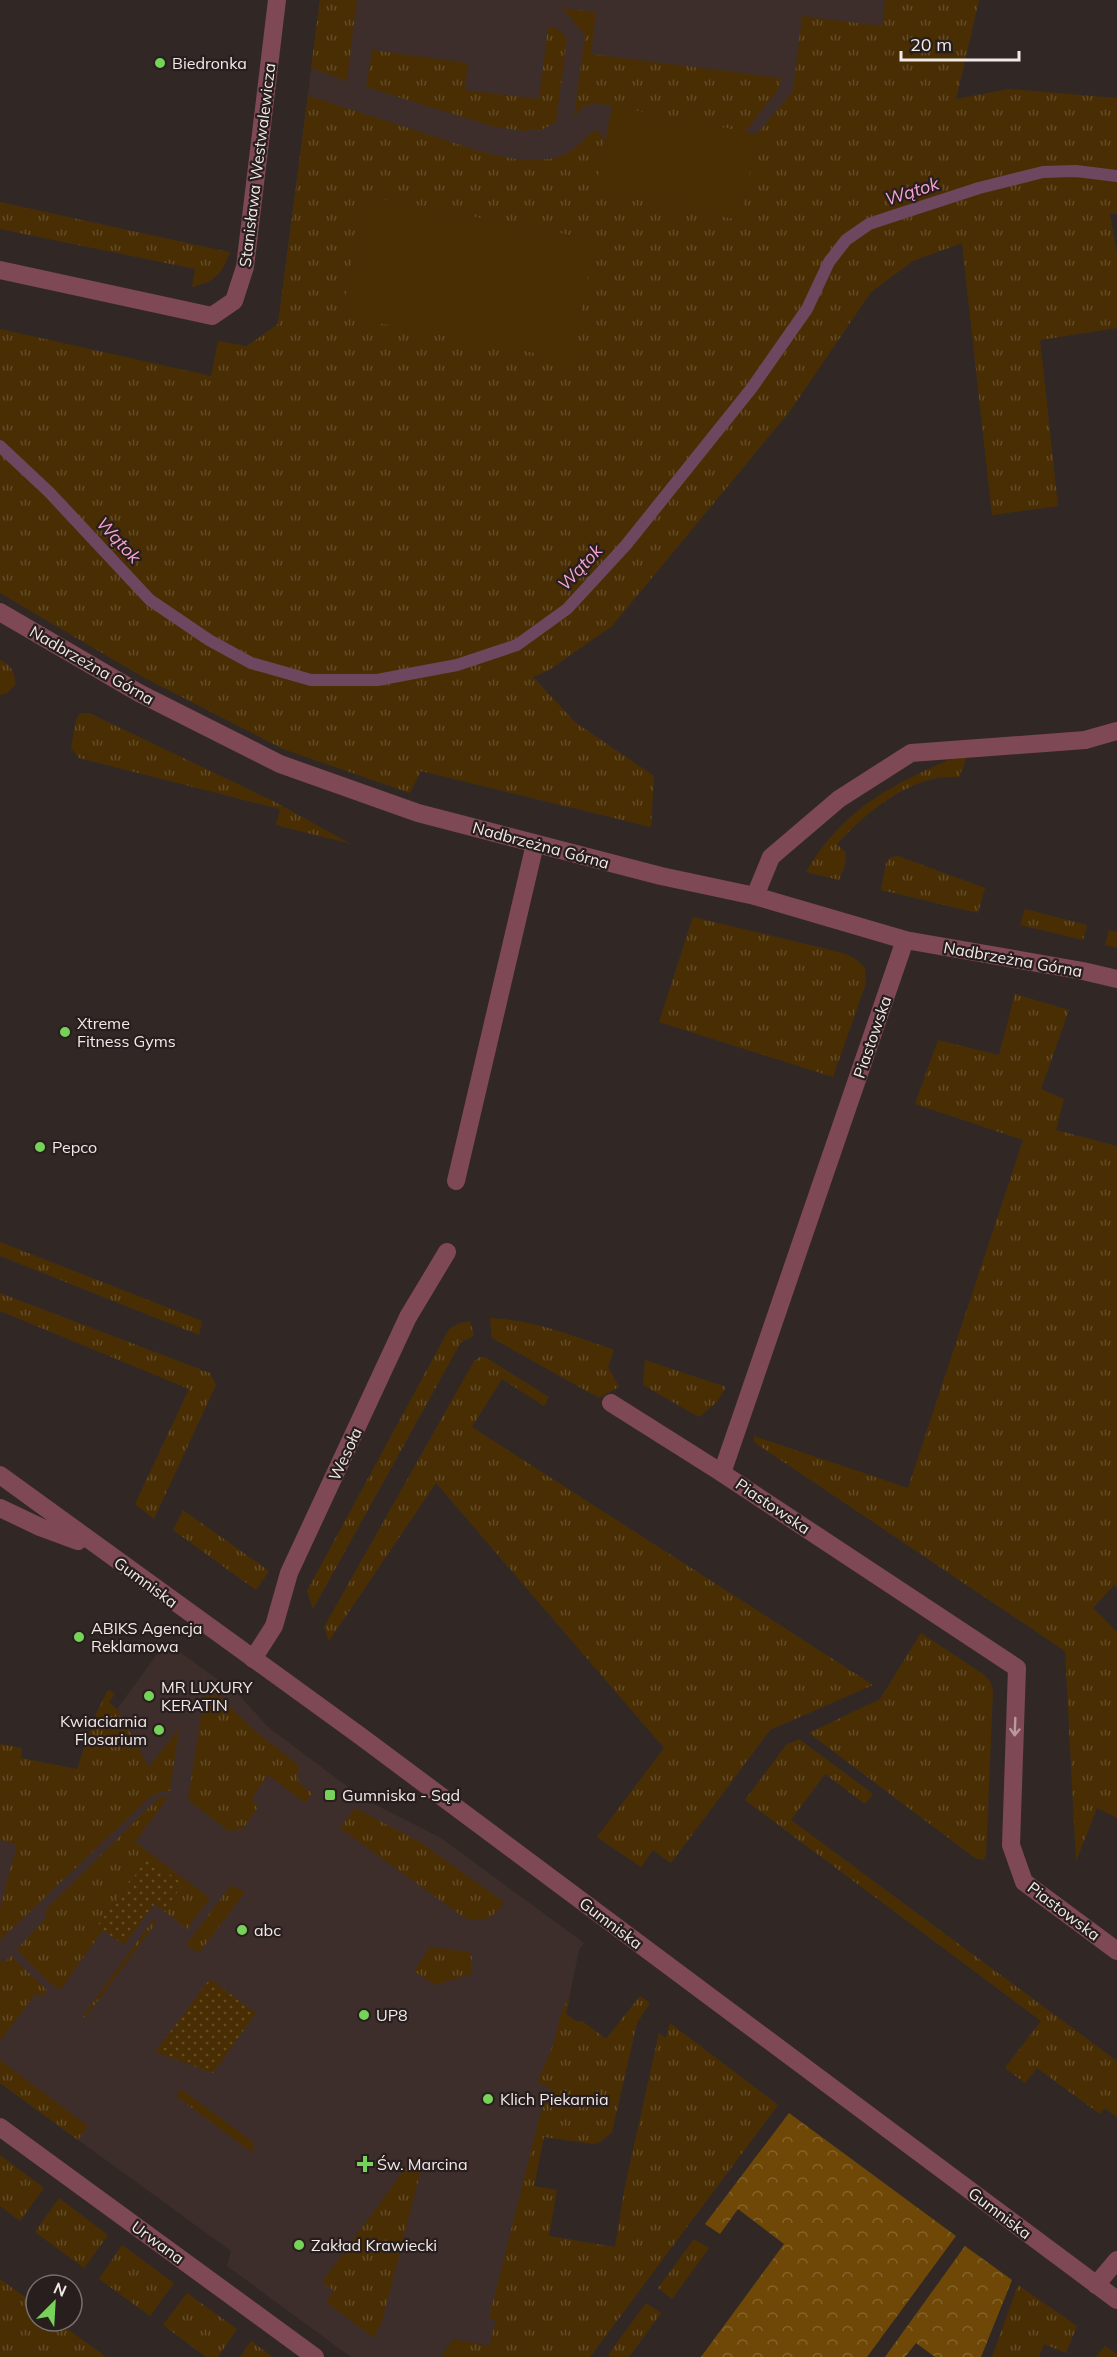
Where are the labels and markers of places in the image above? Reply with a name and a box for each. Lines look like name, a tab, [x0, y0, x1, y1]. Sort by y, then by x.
place label: Biedronka	[172, 53, 247, 73]
marker: Biedronka	[153, 56, 167, 70]
place label: Xtreme Fitness Gyms	[77, 1013, 176, 1051]
marker: Xtreme Fitness Gyms	[58, 1025, 72, 1039]
place label: Pepco	[52, 1137, 97, 1157]
marker: Pepco	[33, 1140, 47, 1154]
place label: ABIKS Agencja Reklamowa	[91, 1618, 202, 1656]
marker: ABIKS Agencja Reklamowa	[72, 1630, 86, 1644]
place label: MR LUXURY KERATIN	[161, 1677, 253, 1715]
marker: MR LUXURY KERATIN	[142, 1689, 156, 1703]
place label: Kwiaciarnia Flosarium	[60, 1711, 147, 1749]
marker: Kwiaciarnia Flosarium	[152, 1723, 166, 1737]
place label: Gumniska - Sąd	[342, 1785, 460, 1805]
marker: Gumniska - Sąd	[323, 1788, 337, 1802]
place label: abc	[254, 1920, 281, 1940]
marker: abc	[235, 1923, 249, 1937]
place label: UP8	[376, 2005, 408, 2025]
marker: UP8	[357, 2008, 371, 2022]
place label: Klich Piekarnia	[500, 2089, 609, 2109]
marker: Klich Piekarnia	[481, 2092, 495, 2106]
place label: Św. Marcina	[377, 2154, 468, 2174]
marker: Św. Marcina	[358, 2157, 372, 2171]
place label: Zakład Krawiecki	[311, 2235, 437, 2255]
marker: Zakład Krawiecki	[292, 2238, 306, 2252]

